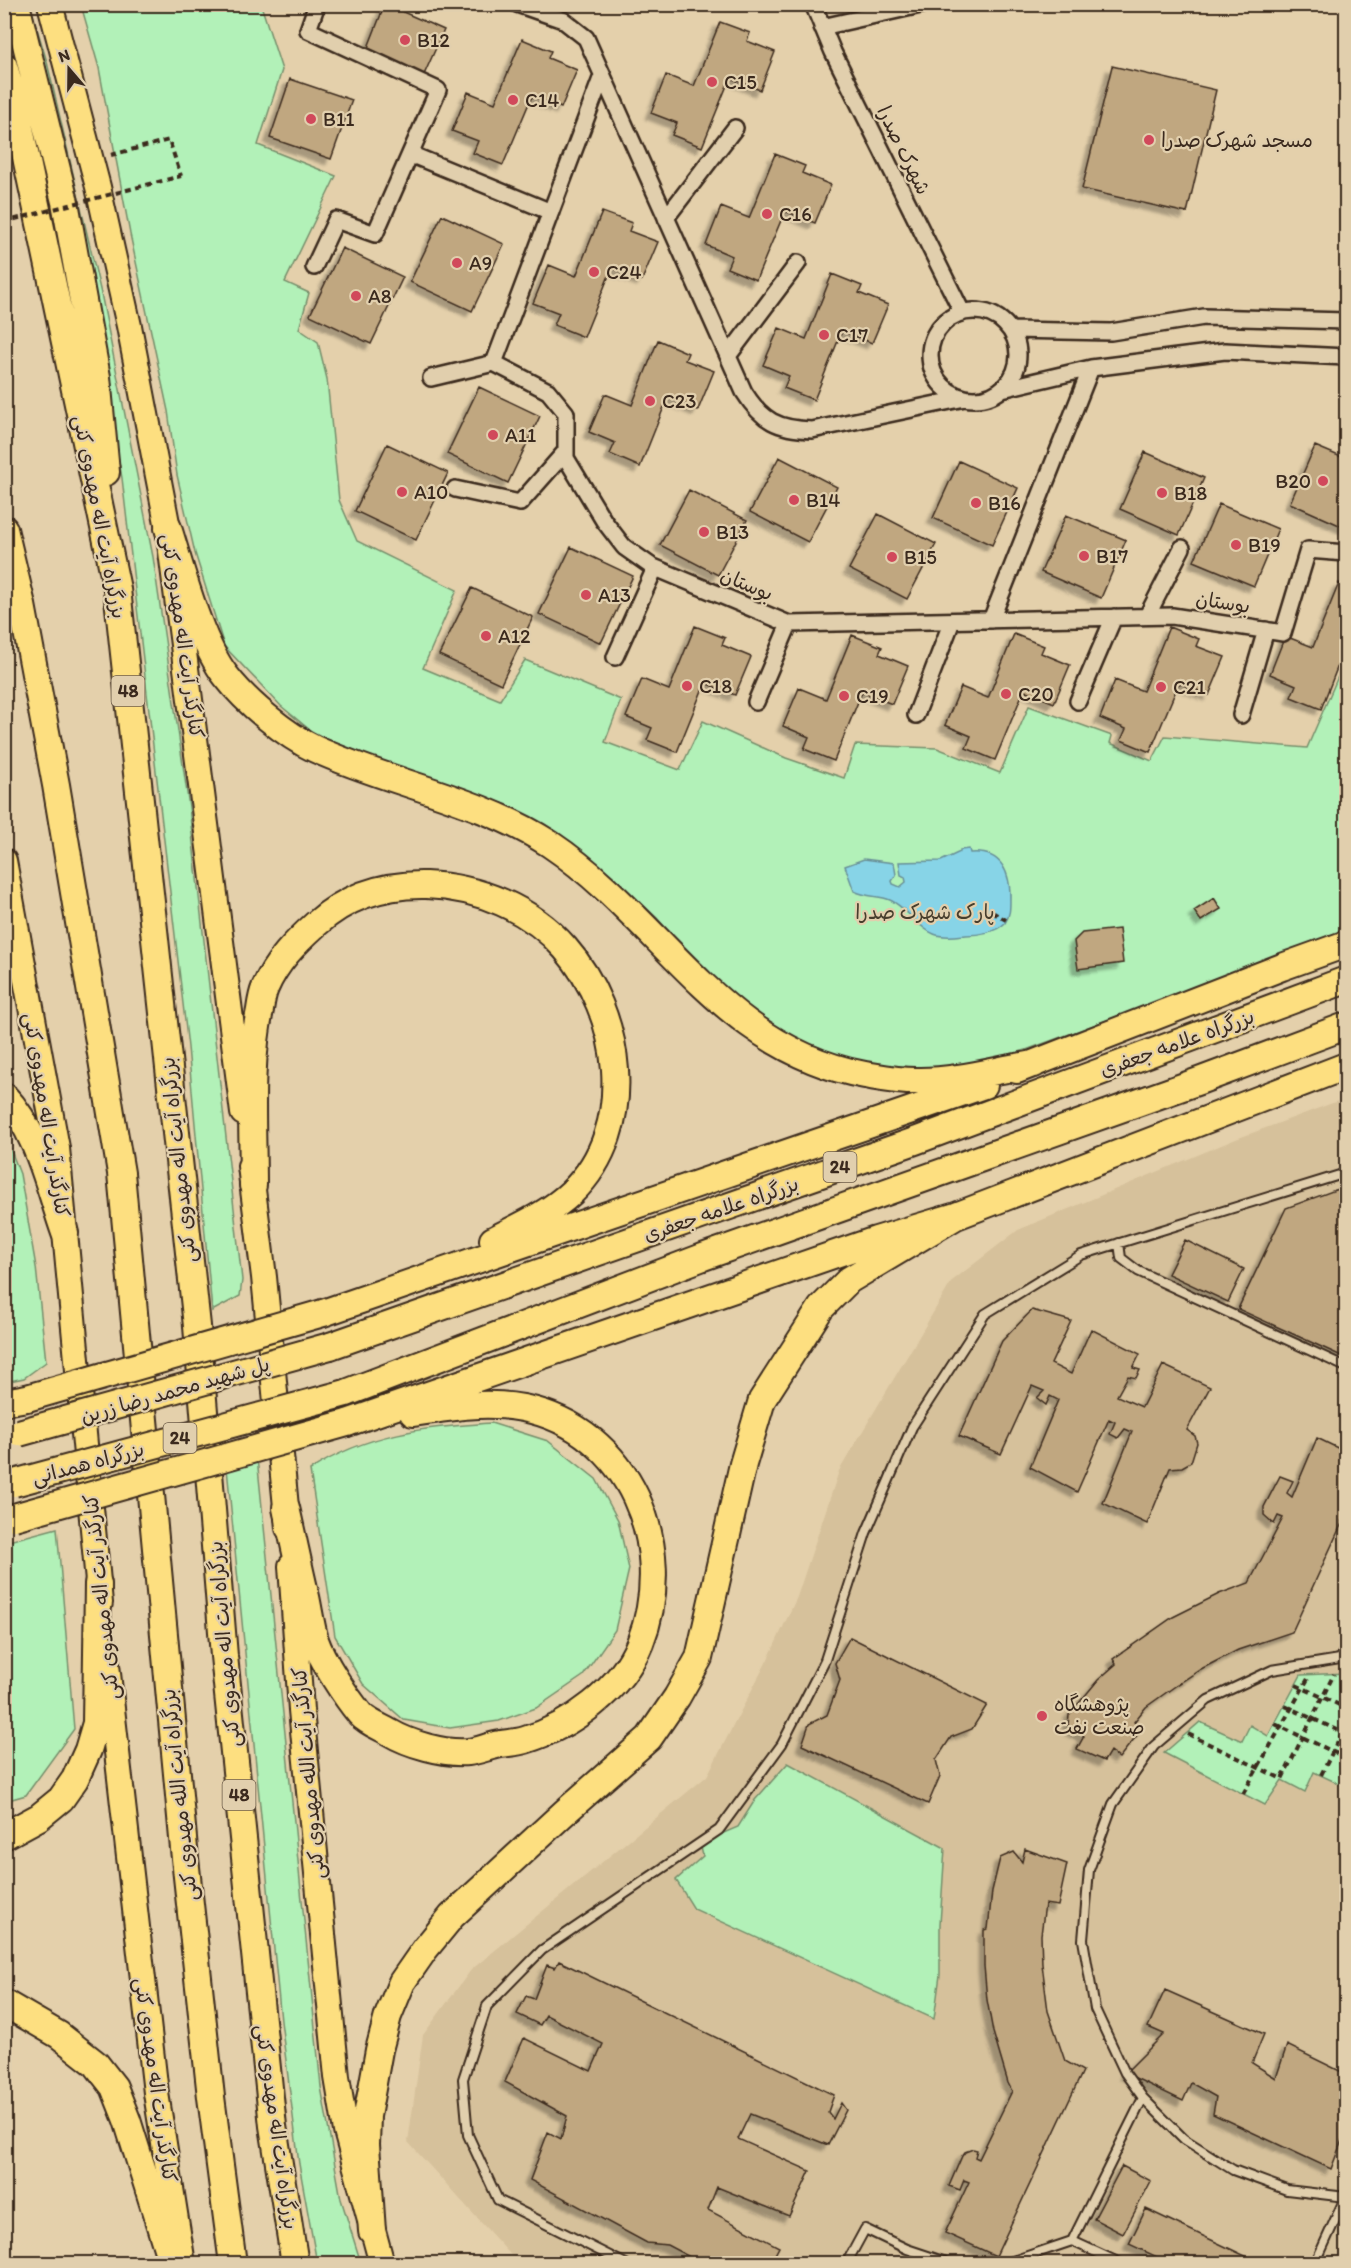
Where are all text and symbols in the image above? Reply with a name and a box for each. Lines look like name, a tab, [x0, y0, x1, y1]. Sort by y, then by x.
place label: B12	[417, 28, 450, 52]
marker: B12	[398, 33, 412, 47]
north arrow	[39, 39, 99, 99]
text: N	[56, 45, 72, 66]
place label: C15	[724, 70, 757, 94]
marker: C15	[705, 75, 719, 89]
place label: C14	[525, 88, 559, 112]
marker: C14	[506, 93, 520, 107]
street label: شهرک صدرا	[872, 102, 936, 198]
place label: B11	[323, 107, 354, 131]
marker: B11	[304, 112, 318, 126]
place label: مسجد شهرک صدرا	[1161, 128, 1313, 152]
marker: مسجد شهرک صدرا	[1142, 133, 1156, 147]
place label: C16	[779, 202, 812, 226]
marker: C16	[760, 207, 774, 221]
place label: A9	[469, 251, 492, 275]
marker: A9	[450, 256, 464, 270]
place label: C24	[606, 260, 641, 284]
marker: C24	[587, 265, 601, 279]
place label: A8	[368, 284, 392, 308]
marker: A8	[349, 289, 363, 303]
place label: C17	[836, 323, 868, 347]
marker: C17	[817, 328, 831, 342]
place label: C23	[662, 389, 696, 413]
marker: C23	[643, 394, 657, 408]
street label: بزرگراه آیت اله مهدوی کنی	[68, 413, 132, 621]
place label: A11	[505, 423, 536, 447]
marker: A11	[486, 428, 500, 442]
place label: B20	[1275, 469, 1311, 493]
marker: B20	[1316, 474, 1330, 488]
place label: A10	[414, 480, 448, 504]
place label: B18	[1174, 481, 1207, 505]
marker: A10	[395, 485, 409, 499]
marker: B18	[1155, 486, 1169, 500]
place label: B14	[806, 488, 840, 512]
place label: B16	[988, 491, 1021, 515]
marker: B14	[787, 493, 801, 507]
marker: B16	[969, 496, 983, 510]
place label: B13	[716, 520, 749, 544]
marker: B13	[697, 525, 711, 539]
street label: کنارگذر آیت اله مهدوی کنی	[156, 532, 209, 740]
place label: B19	[1248, 533, 1281, 557]
marker: B19	[1229, 538, 1243, 552]
place label: B17	[1096, 544, 1128, 568]
place label: B15	[904, 545, 937, 569]
marker: B17	[1077, 549, 1091, 563]
marker: B15	[885, 550, 899, 564]
street label: بوستان	[717, 562, 777, 606]
place label: A13	[598, 583, 631, 607]
street label: بوستان	[1194, 586, 1252, 618]
marker: A13	[579, 588, 593, 602]
place label: A12	[498, 624, 531, 648]
marker: A12	[479, 629, 493, 643]
place label: C18	[699, 674, 732, 698]
place label: C21	[1173, 675, 1206, 699]
road number: 48	[112, 676, 144, 706]
marker: C18	[680, 679, 694, 693]
marker: C21	[1154, 680, 1168, 694]
place label: C20	[1018, 682, 1054, 706]
place label: C19	[856, 684, 889, 708]
marker: C20	[999, 687, 1013, 701]
marker: C19	[837, 689, 851, 703]
park label: پارک شهرک صدرا	[855, 900, 995, 925]
street label: بزرگراه علامه جعفری	[1097, 1004, 1257, 1082]
street label: کنارگذر آیت اله مهدوی کنی	[18, 1011, 75, 1219]
street label: بزرگراه آیت اله مهدوی کنی	[155, 1056, 202, 1264]
road number: 24	[824, 1152, 856, 1182]
street label: بزرگراه علامه جعفری	[640, 1171, 802, 1247]
street label: پل شهید محمد رضا زرین	[78, 1352, 273, 1429]
road number: 24	[164, 1423, 196, 1453]
street label: بزرگراه همدانی	[29, 1436, 147, 1490]
street label: کنارگذر آیت اله مهدوی کنی	[78, 1493, 125, 1701]
street label: بزرگراه آیت اله مهدوی کنی	[203, 1540, 246, 1748]
street label: کنارگذر آیت الله مهدوی کنی	[287, 1666, 330, 1880]
street label: بزرگراه آیت الله مهدوی کنی	[156, 1688, 203, 1902]
place label: پژوهشگاه صنعت نفت	[1054, 1692, 1145, 1739]
marker: پژوهشگاه صنعت نفت	[1035, 1709, 1049, 1723]
road number: 48	[222, 1780, 256, 1810]
street label: کنارگذر آیت اله مهدوی کنی	[129, 1976, 182, 2184]
street label: بزرگراه آیت اله مهدوی کنی	[250, 2023, 303, 2231]

